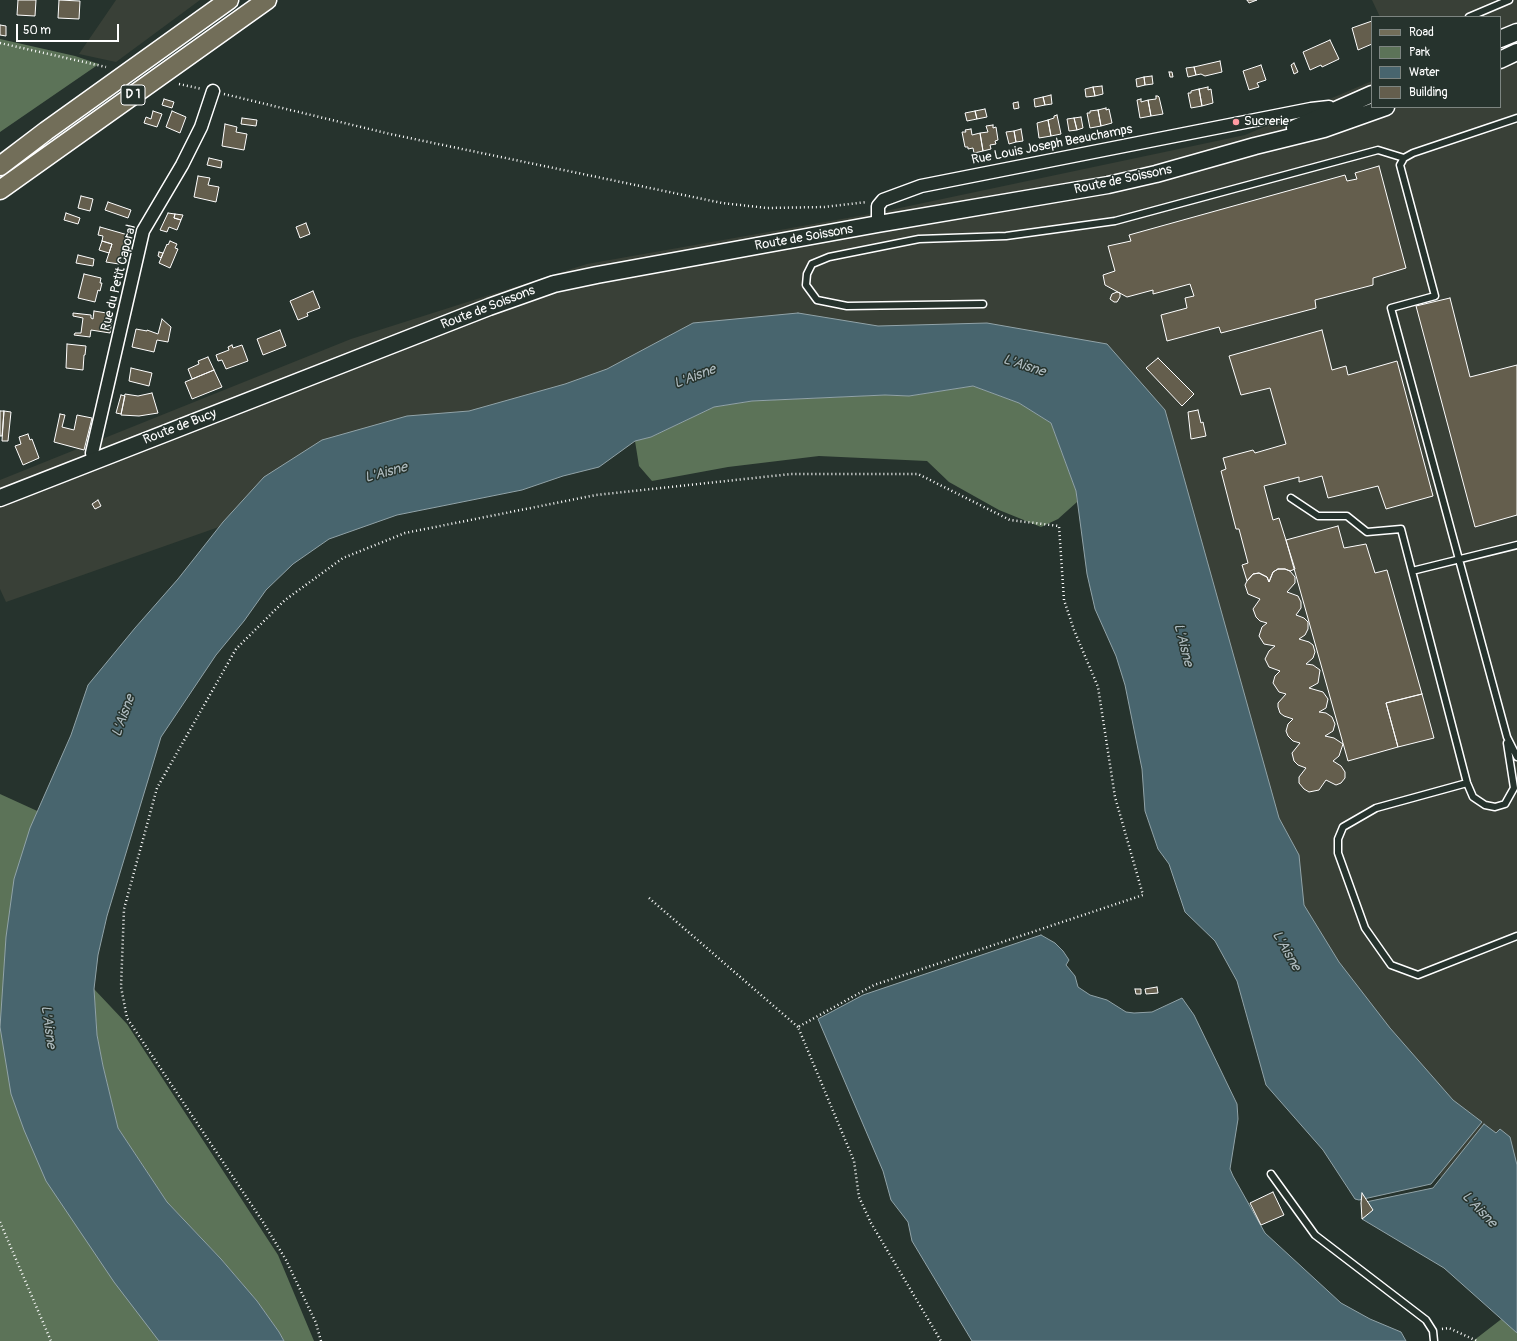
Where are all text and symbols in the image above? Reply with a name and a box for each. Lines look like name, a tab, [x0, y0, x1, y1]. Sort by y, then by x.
scale bar	[18, 16, 121, 42]
legend	[1371, 16, 1501, 108]
text: 50 m	[23, 23, 51, 38]
text: Road	[1409, 25, 1434, 40]
text: Park	[1409, 45, 1430, 60]
text: Water	[1409, 65, 1440, 80]
road number: D 1	[121, 85, 145, 105]
text: Building	[1409, 85, 1448, 100]
place label: Sucrerie	[1244, 114, 1289, 130]
marker: Sucrerie	[1231, 117, 1241, 127]
street label: Rue Louis Joseph Beauchamps	[970, 122, 1134, 168]
street label: Route de Soissons	[1073, 162, 1173, 198]
street label: Route de Soissons	[754, 222, 854, 254]
street label: Rue du Petit Caporal	[98, 223, 140, 333]
street label: Route de Soissons	[439, 283, 537, 333]
water label: L'Aisne	[1001, 351, 1047, 381]
water label: L'Aisne	[672, 361, 718, 393]
street label: Route de Bucy	[141, 406, 219, 448]
water label: L'Aisne	[363, 459, 409, 487]
water label: L'Aisne	[1170, 622, 1196, 668]
water label: L'Aisne	[109, 693, 139, 739]
water label: L'Aisne	[1268, 928, 1304, 974]
water label: L'Aisne	[37, 1004, 59, 1050]
water label: L'Aisne	[1458, 1189, 1500, 1231]

